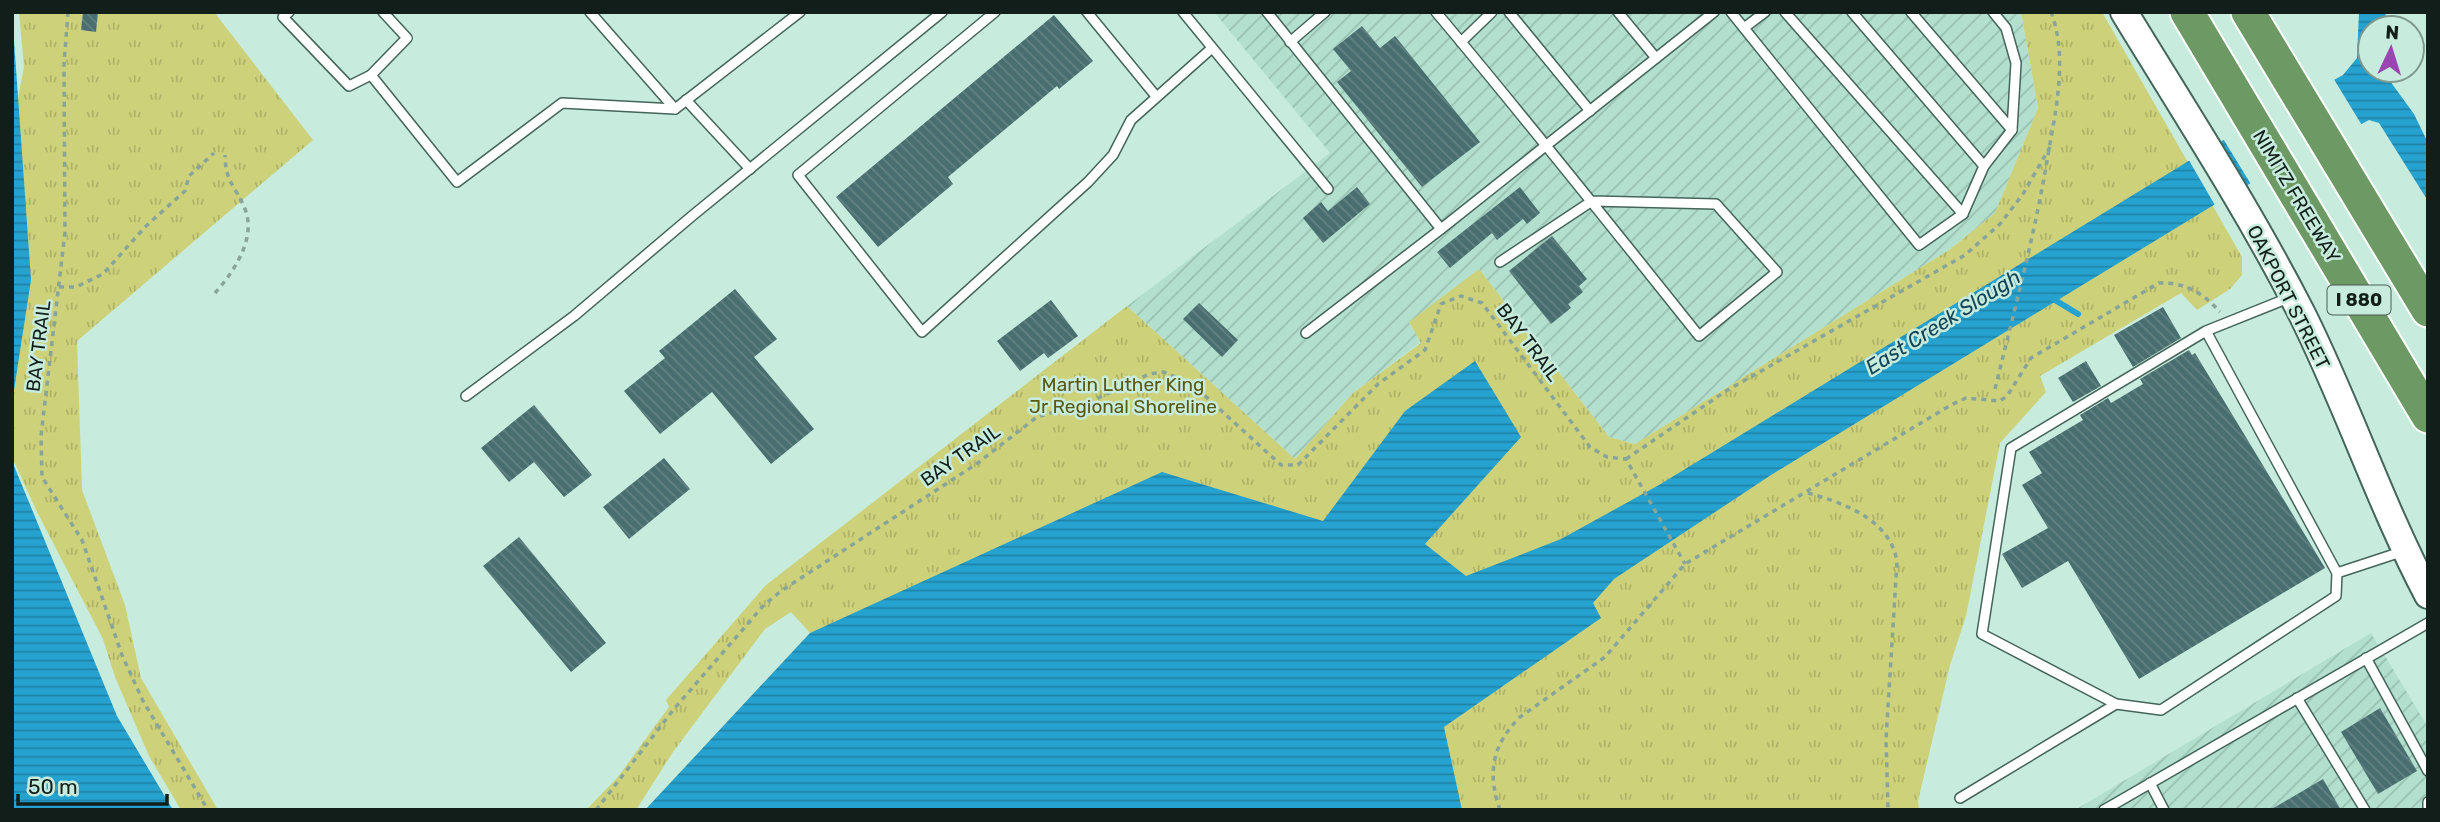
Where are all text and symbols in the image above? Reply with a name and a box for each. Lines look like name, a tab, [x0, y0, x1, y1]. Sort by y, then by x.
north arrow	[2356, 14, 2426, 84]
text: N	[2385, 21, 2400, 44]
street label: NIMITZ FREEWAY	[2248, 126, 2345, 267]
street label: OAKPORT STREET	[2242, 221, 2335, 373]
water label: East Creek Slough	[1861, 264, 2025, 379]
road number: I 880	[2328, 286, 2390, 314]
street label: BAY TRAIL	[21, 299, 56, 393]
street label: BAY TRAIL	[1492, 299, 1566, 386]
park label: Martin Luther King Jr Regional Shoreline	[1029, 373, 1217, 418]
street label: BAY TRAIL	[916, 419, 1005, 491]
scale bar	[18, 762, 166, 806]
text: 50 m	[28, 774, 78, 799]

